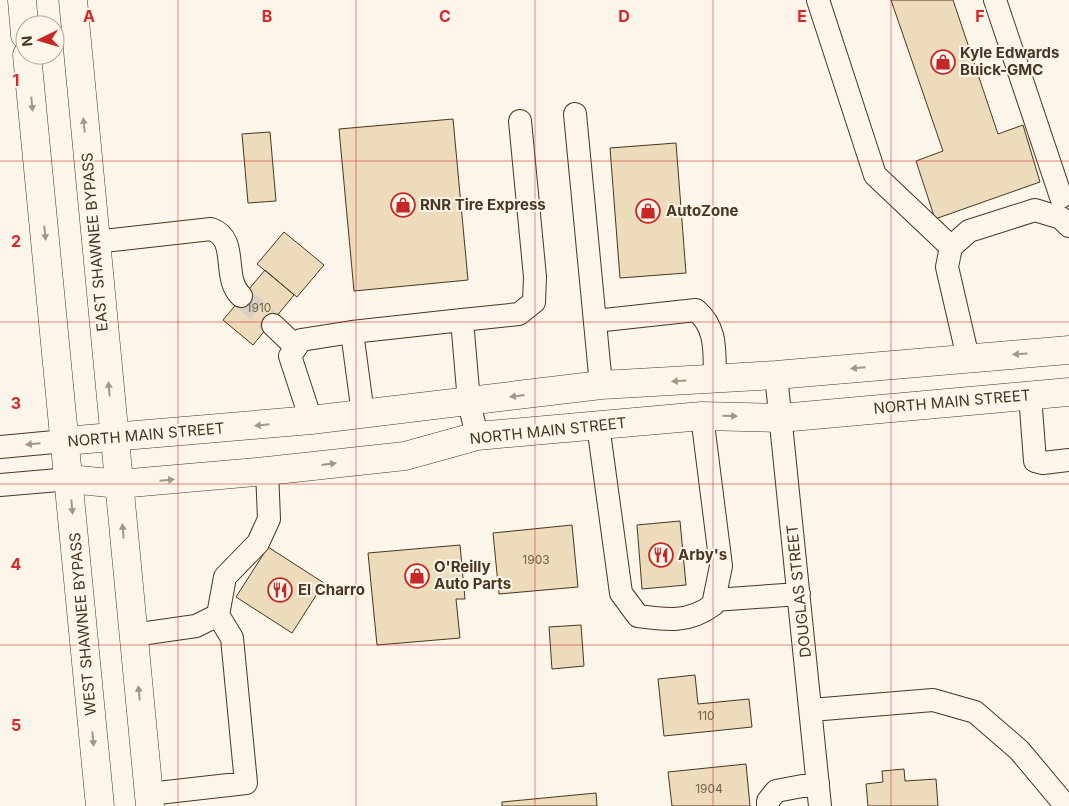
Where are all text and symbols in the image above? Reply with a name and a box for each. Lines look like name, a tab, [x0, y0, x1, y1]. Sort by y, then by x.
text: A	[83, 6, 95, 26]
text: B	[262, 6, 272, 26]
text: C	[439, 6, 451, 26]
text: D	[618, 6, 630, 26]
text: E	[797, 6, 807, 26]
text: F	[975, 6, 985, 26]
north arrow	[15, 15, 65, 65]
text: N	[18, 35, 35, 47]
place label: Kyle Edwards Buick-GMC	[960, 43, 1059, 79]
shop icon: Kyle Edwards Buick-GMC	[930, 49, 956, 75]
text: 1	[13, 70, 19, 90]
one-way arrow	[28, 96, 36, 112]
one-way arrow	[80, 117, 88, 133]
street label: EAST SHAWNEE BYPASS	[77, 152, 112, 332]
shop icon: RNR Tire Express	[390, 192, 416, 218]
place label: RNR Tire Express	[420, 195, 546, 214]
shop icon: AutoZone	[635, 198, 661, 224]
place label: AutoZone	[666, 201, 739, 220]
one-way arrow	[41, 226, 49, 242]
text: 2	[11, 231, 21, 251]
house number: 1910	[247, 300, 271, 315]
one-way arrow	[1012, 350, 1028, 358]
one-way arrow	[850, 364, 866, 372]
one-way arrow	[671, 377, 687, 385]
one-way arrow	[105, 381, 113, 397]
street label: NORTH MAIN STREET	[873, 385, 1031, 418]
one-way arrow	[509, 392, 525, 400]
text: 3	[11, 393, 21, 413]
street label: NORTH MAIN STREET	[469, 413, 627, 448]
one-way arrow	[722, 413, 738, 421]
street label: NORTH MAIN STREET	[67, 418, 225, 451]
one-way arrow	[254, 421, 270, 429]
one-way arrow	[24, 440, 40, 448]
one-way arrow	[321, 460, 337, 468]
one-way arrow	[160, 475, 176, 483]
one-way arrow	[68, 499, 76, 515]
one-way arrow	[119, 523, 127, 539]
street label: DOUGLAS STREET	[782, 523, 815, 659]
street label: WEST SHAWNEE BYPASS	[65, 532, 100, 717]
restaurant icon: Arby's	[648, 542, 674, 568]
place label: Arby's	[678, 545, 727, 564]
house number: 1903	[522, 552, 550, 567]
text: 4	[11, 554, 22, 574]
place label: O'Reilly Auto Parts	[434, 557, 511, 593]
shop icon: O'Reilly Auto Parts	[404, 563, 430, 589]
restaurant icon: El Charro	[267, 577, 293, 603]
place label: El Charro	[298, 580, 365, 599]
one-way arrow	[134, 685, 142, 701]
house number: 110	[697, 708, 715, 723]
text: 5	[11, 715, 21, 735]
one-way arrow	[90, 731, 98, 747]
house number: 1904	[695, 781, 723, 796]

